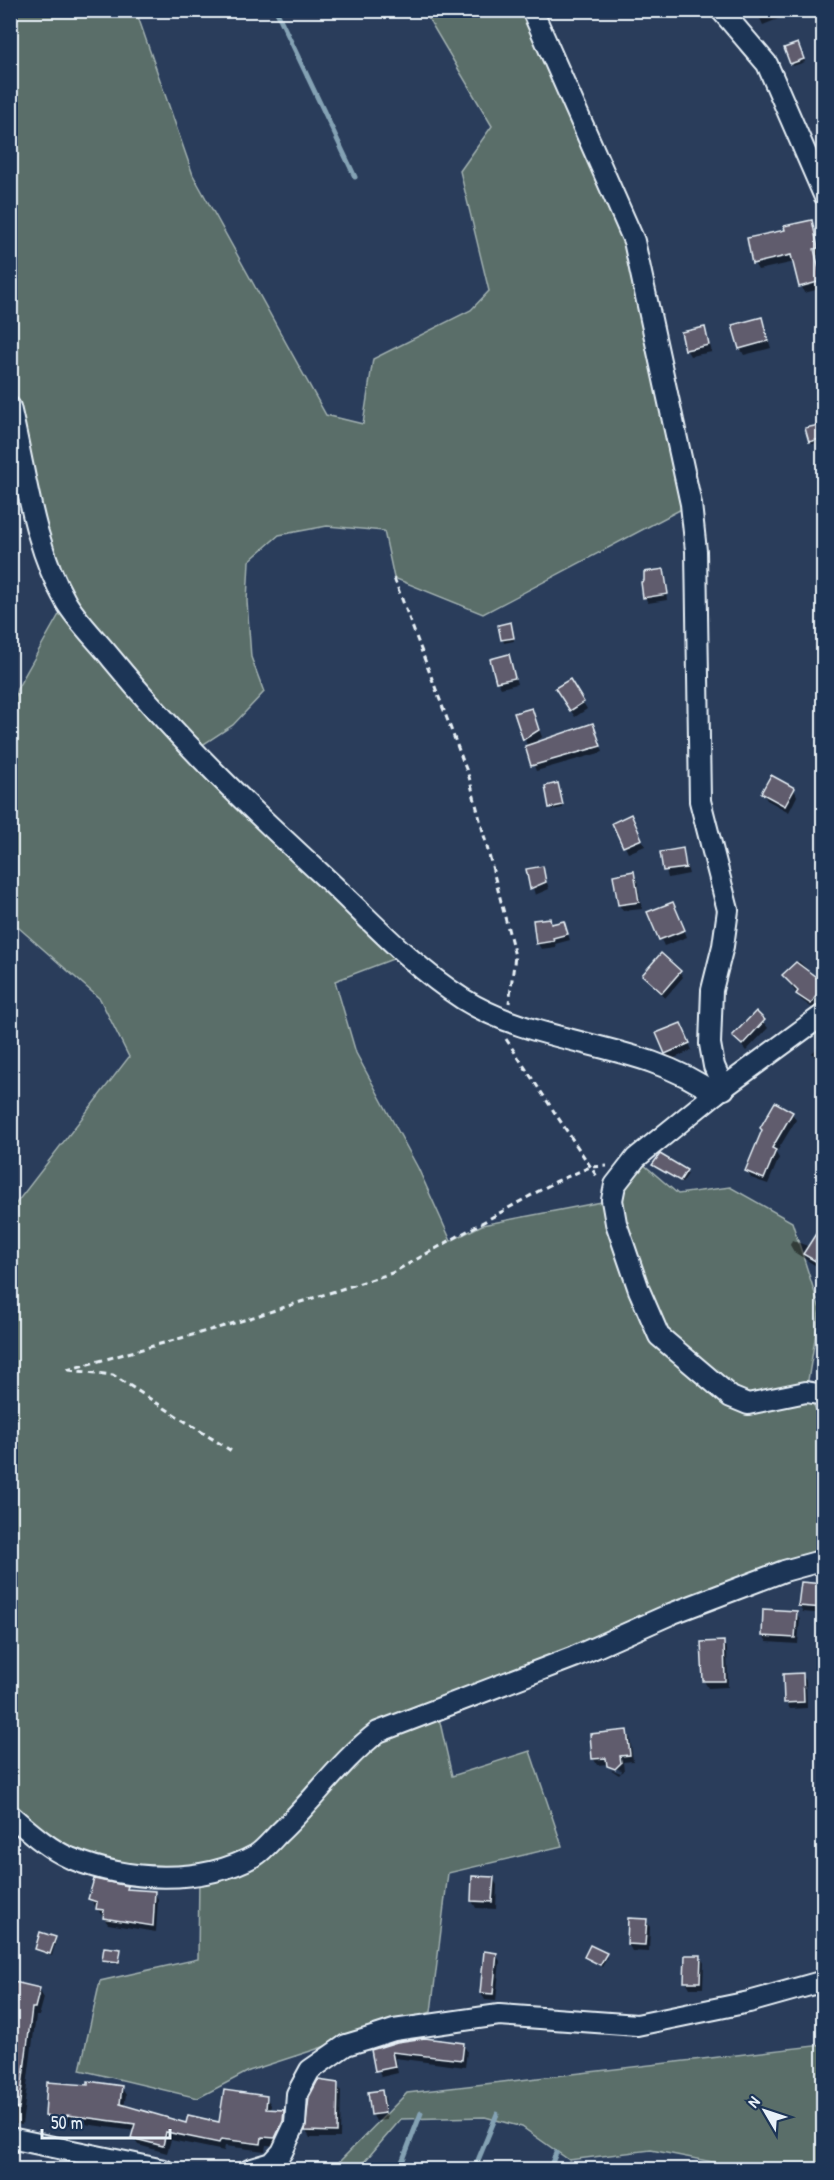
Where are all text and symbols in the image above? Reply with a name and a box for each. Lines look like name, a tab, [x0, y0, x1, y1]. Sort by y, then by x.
north arrow	[735, 2081, 795, 2141]
text: N	[742, 2091, 765, 2112]
scale bar	[42, 2102, 170, 2140]
text: 50 m	[51, 2110, 83, 2135]

